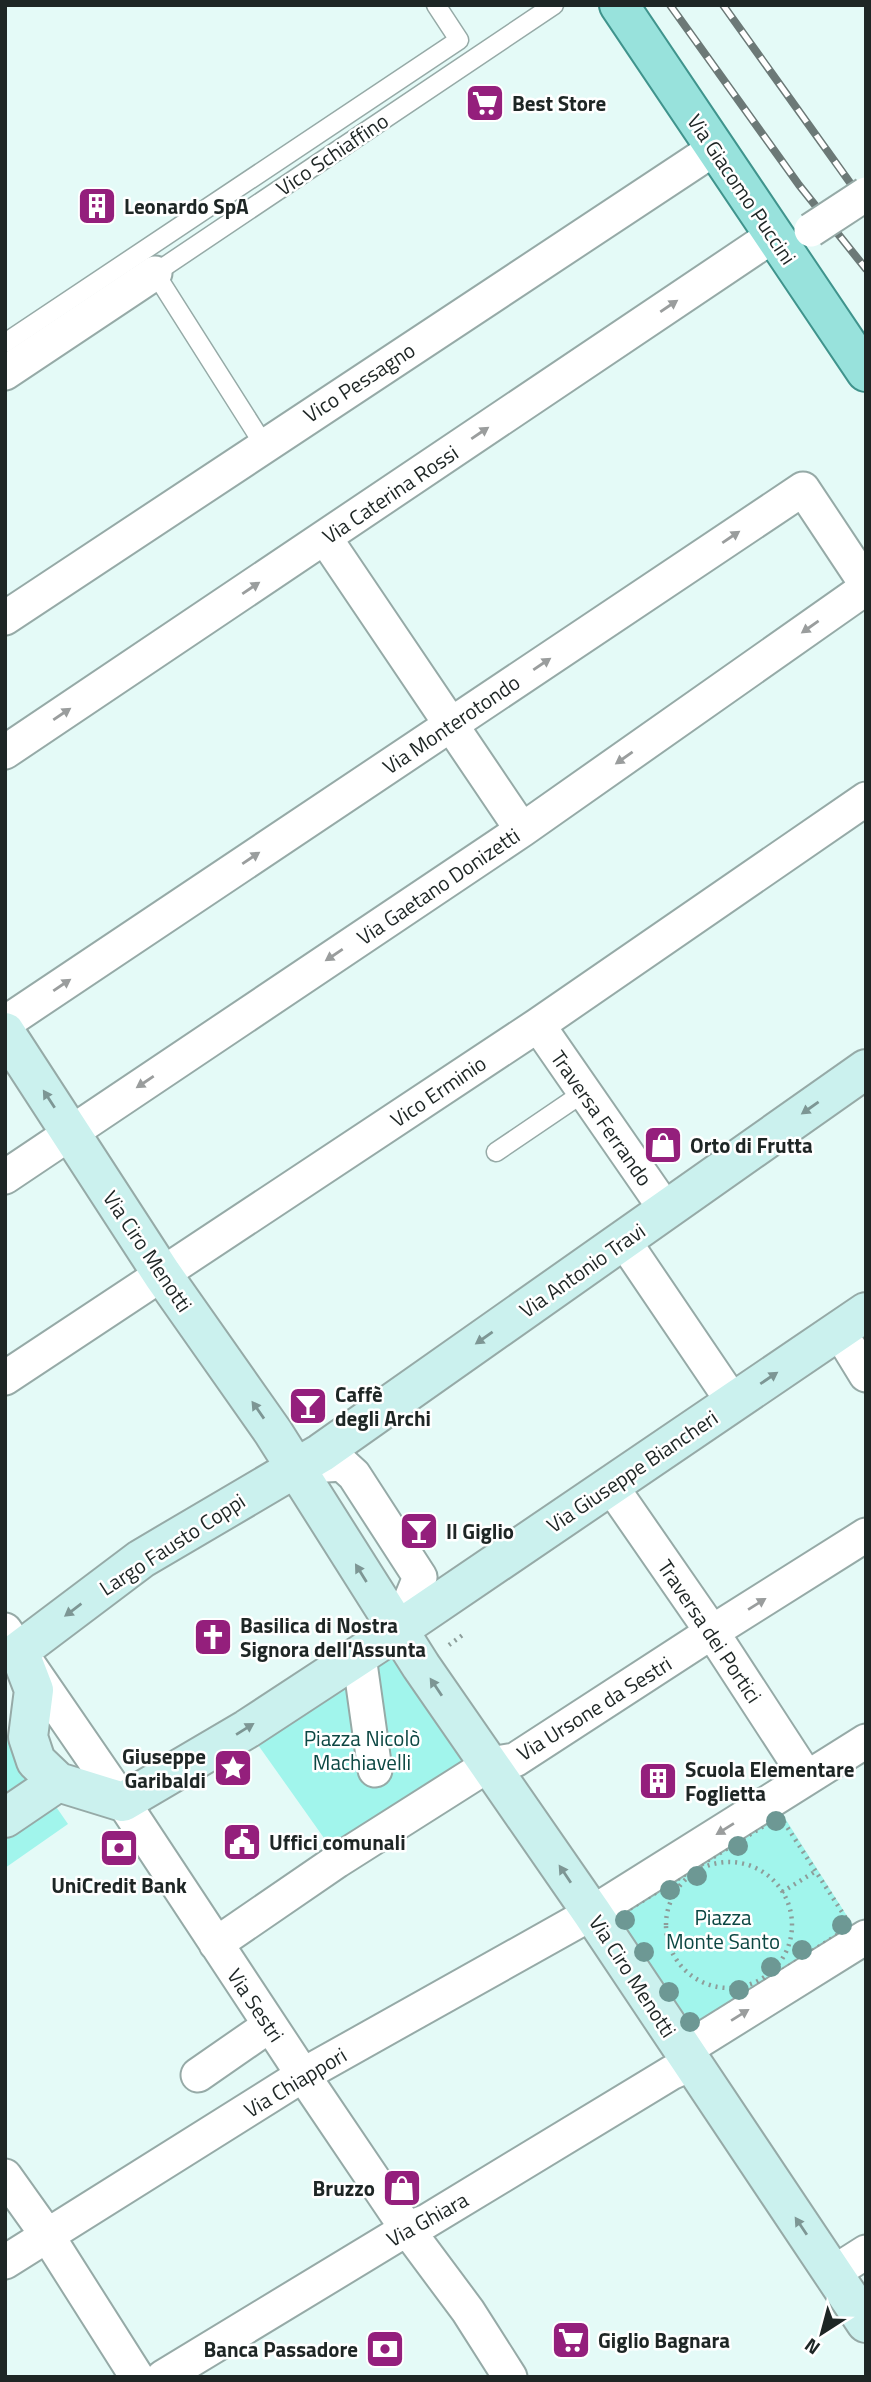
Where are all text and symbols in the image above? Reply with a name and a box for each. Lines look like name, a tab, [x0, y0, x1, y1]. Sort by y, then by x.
supermarket icon: Best Store	[464, 82, 506, 124]
place label: Best Store	[512, 87, 606, 119]
street label: Vico Schiaffino	[269, 105, 395, 203]
street label: Via Giacomo Puccini	[680, 107, 804, 271]
building icon: Leonardo SpA	[76, 185, 118, 227]
place label: Leonardo SpA	[124, 190, 249, 222]
one-way arrow	[660, 299, 678, 313]
street label: Vico Pessagno	[297, 334, 421, 430]
one-way arrow	[471, 426, 489, 440]
street label: Via Caterina Rossi	[316, 437, 464, 551]
one-way arrow	[722, 530, 740, 544]
one-way arrow	[241, 581, 261, 594]
one-way arrow	[801, 620, 819, 634]
one-way arrow	[532, 657, 552, 670]
street label: Via Monterotondo	[376, 666, 526, 782]
one-way arrow	[53, 707, 71, 721]
one-way arrow	[615, 751, 633, 765]
street label: Via Gaetano Donizetti	[350, 819, 526, 953]
one-way arrow	[242, 851, 260, 865]
one-way arrow	[325, 948, 344, 961]
one-way arrow	[52, 978, 72, 991]
street label: Traversa Ferrando	[543, 1044, 661, 1192]
street label: Vico Erminio	[384, 1047, 492, 1135]
one-way arrow	[136, 1075, 155, 1088]
one-way arrow	[42, 1090, 55, 1109]
one-way arrow	[801, 1101, 819, 1115]
shop icon: Orto di Frutta	[642, 1124, 684, 1166]
place label: Orto di Frutta	[690, 1129, 813, 1161]
street label: Via Ciro Menotti	[95, 1184, 201, 1318]
street label: Via Antonio Travi	[512, 1215, 652, 1325]
one-way arrow	[475, 1331, 493, 1345]
one-way arrow	[760, 1371, 778, 1385]
place label: Caffè degli Archi	[335, 1378, 431, 1434]
bar icon: Caffè degli Archi	[287, 1385, 329, 1427]
one-way arrow	[251, 1401, 265, 1419]
street label: Via Giuseppe Biancheri	[540, 1402, 724, 1540]
street label: Largo Fausto Coppi	[93, 1485, 251, 1603]
bar icon: Il Giglio	[398, 1510, 440, 1552]
place label: Il Giglio	[446, 1515, 514, 1547]
street label: Traversa dei Portici	[650, 1553, 770, 1709]
one-way arrow	[355, 1563, 368, 1582]
one-way arrow	[747, 1597, 766, 1610]
one-way arrow	[64, 1603, 82, 1617]
place label: Basilica di Nostra Signora dell'Assunta	[240, 1609, 426, 1665]
church icon: Basilica di Nostra Signora dell'Assunta	[192, 1616, 234, 1658]
street label: Via Ursone da Sestri	[510, 1647, 678, 1769]
one-way arrow	[429, 1678, 443, 1696]
park label: Piazza Nicolò Machiavelli	[304, 1722, 420, 1778]
one-way arrow	[236, 1723, 255, 1736]
place label: Giuseppe Garibaldi	[122, 1740, 206, 1796]
place icon: Giuseppe Garibaldi	[212, 1747, 254, 1789]
place label: Scuola Elementare Foglietta	[685, 1753, 854, 1809]
building icon: Scuola Elementare Foglietta	[637, 1760, 679, 1802]
public building icon: Uffici comunali	[221, 1821, 263, 1863]
one-way arrow	[715, 1823, 734, 1836]
place label: Uffici comunali	[269, 1826, 406, 1858]
bank icon: UniCredit Bank	[98, 1827, 140, 1869]
one-way arrow	[558, 1865, 572, 1883]
place label: UniCredit Bank	[51, 1869, 187, 1901]
park label: Piazza Monte Santo	[666, 1901, 780, 1957]
street label: Via Ciro Menotti	[581, 1908, 685, 2044]
street label: Via Sestri	[220, 1962, 292, 2048]
one-way arrow	[731, 2009, 750, 2021]
street label: Via Chiappori	[238, 2039, 352, 2125]
shop icon: Bruzzo	[381, 2167, 423, 2209]
place label: Bruzzo	[313, 2172, 375, 2204]
street label: Via Ghiara	[380, 2183, 474, 2255]
one-way arrow	[794, 2217, 808, 2235]
north arrow	[787, 2298, 857, 2368]
supermarket icon: Giglio Bagnara	[550, 2319, 592, 2361]
place label: Giglio Bagnara	[598, 2324, 730, 2356]
bank icon: Banca Passadore	[364, 2328, 406, 2370]
text: N	[798, 2332, 826, 2363]
place label: Banca Passadore	[203, 2333, 358, 2365]

